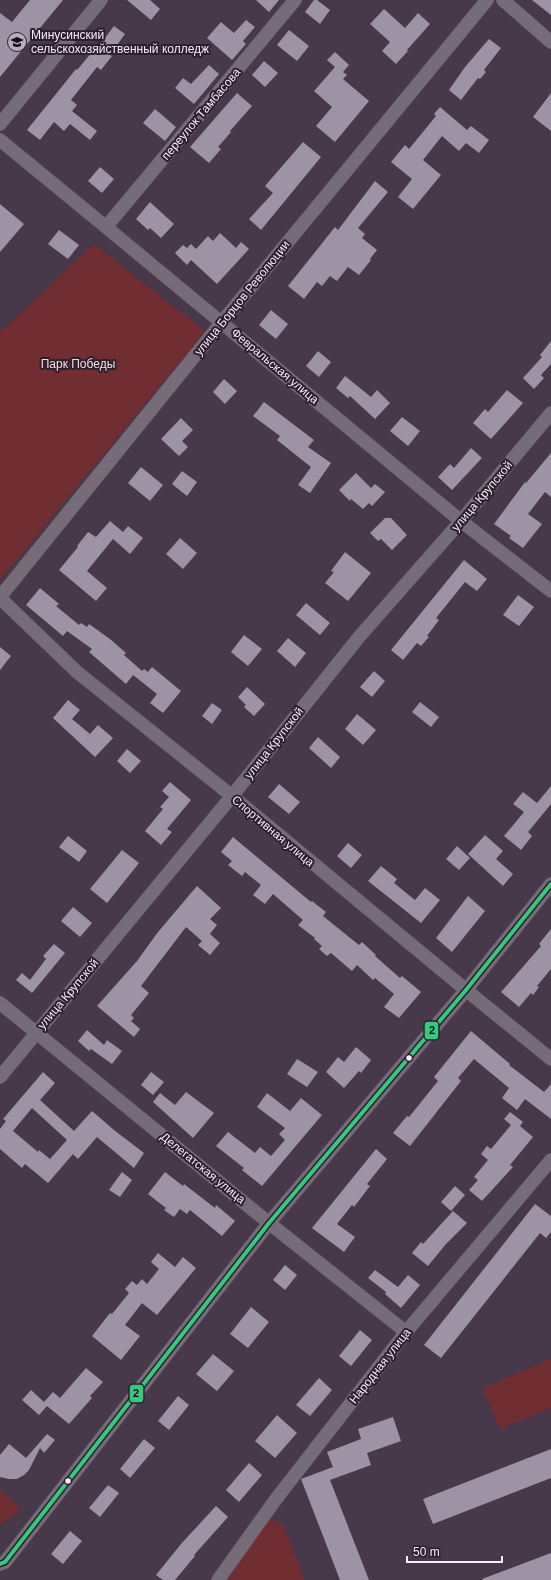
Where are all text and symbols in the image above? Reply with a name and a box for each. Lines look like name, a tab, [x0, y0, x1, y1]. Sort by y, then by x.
place label: Минусинский сельскохозяйственный колледж	[31, 28, 209, 56]
school or university icon: Минусинский сельскохозяйственный колледж	[6, 31, 28, 53]
street label: переулок Тамбасова	[159, 65, 244, 163]
street label: улица Борцов Революции	[191, 238, 293, 358]
street label: Февральская улица	[228, 325, 322, 407]
park label: Парк Победы	[41, 357, 115, 371]
street label: улица Крупской	[449, 458, 515, 534]
street label: улица Крупской	[242, 704, 306, 782]
street label: Спортивная улица	[229, 793, 317, 870]
street label: улица Крупской	[35, 956, 101, 1032]
line badge: 2	[424, 1021, 439, 1040]
text: 2	[429, 1024, 435, 1036]
unlabelled marker	[404, 1053, 414, 1063]
street label: Делегатская улица	[158, 1130, 248, 1207]
street label: Народная улица	[346, 1325, 414, 1406]
line badge: 2	[129, 1384, 144, 1403]
text: 2	[133, 1387, 139, 1399]
unlabelled marker	[63, 1476, 73, 1486]
scale bar	[407, 1538, 502, 1564]
text: 50 m	[413, 1545, 440, 1559]

